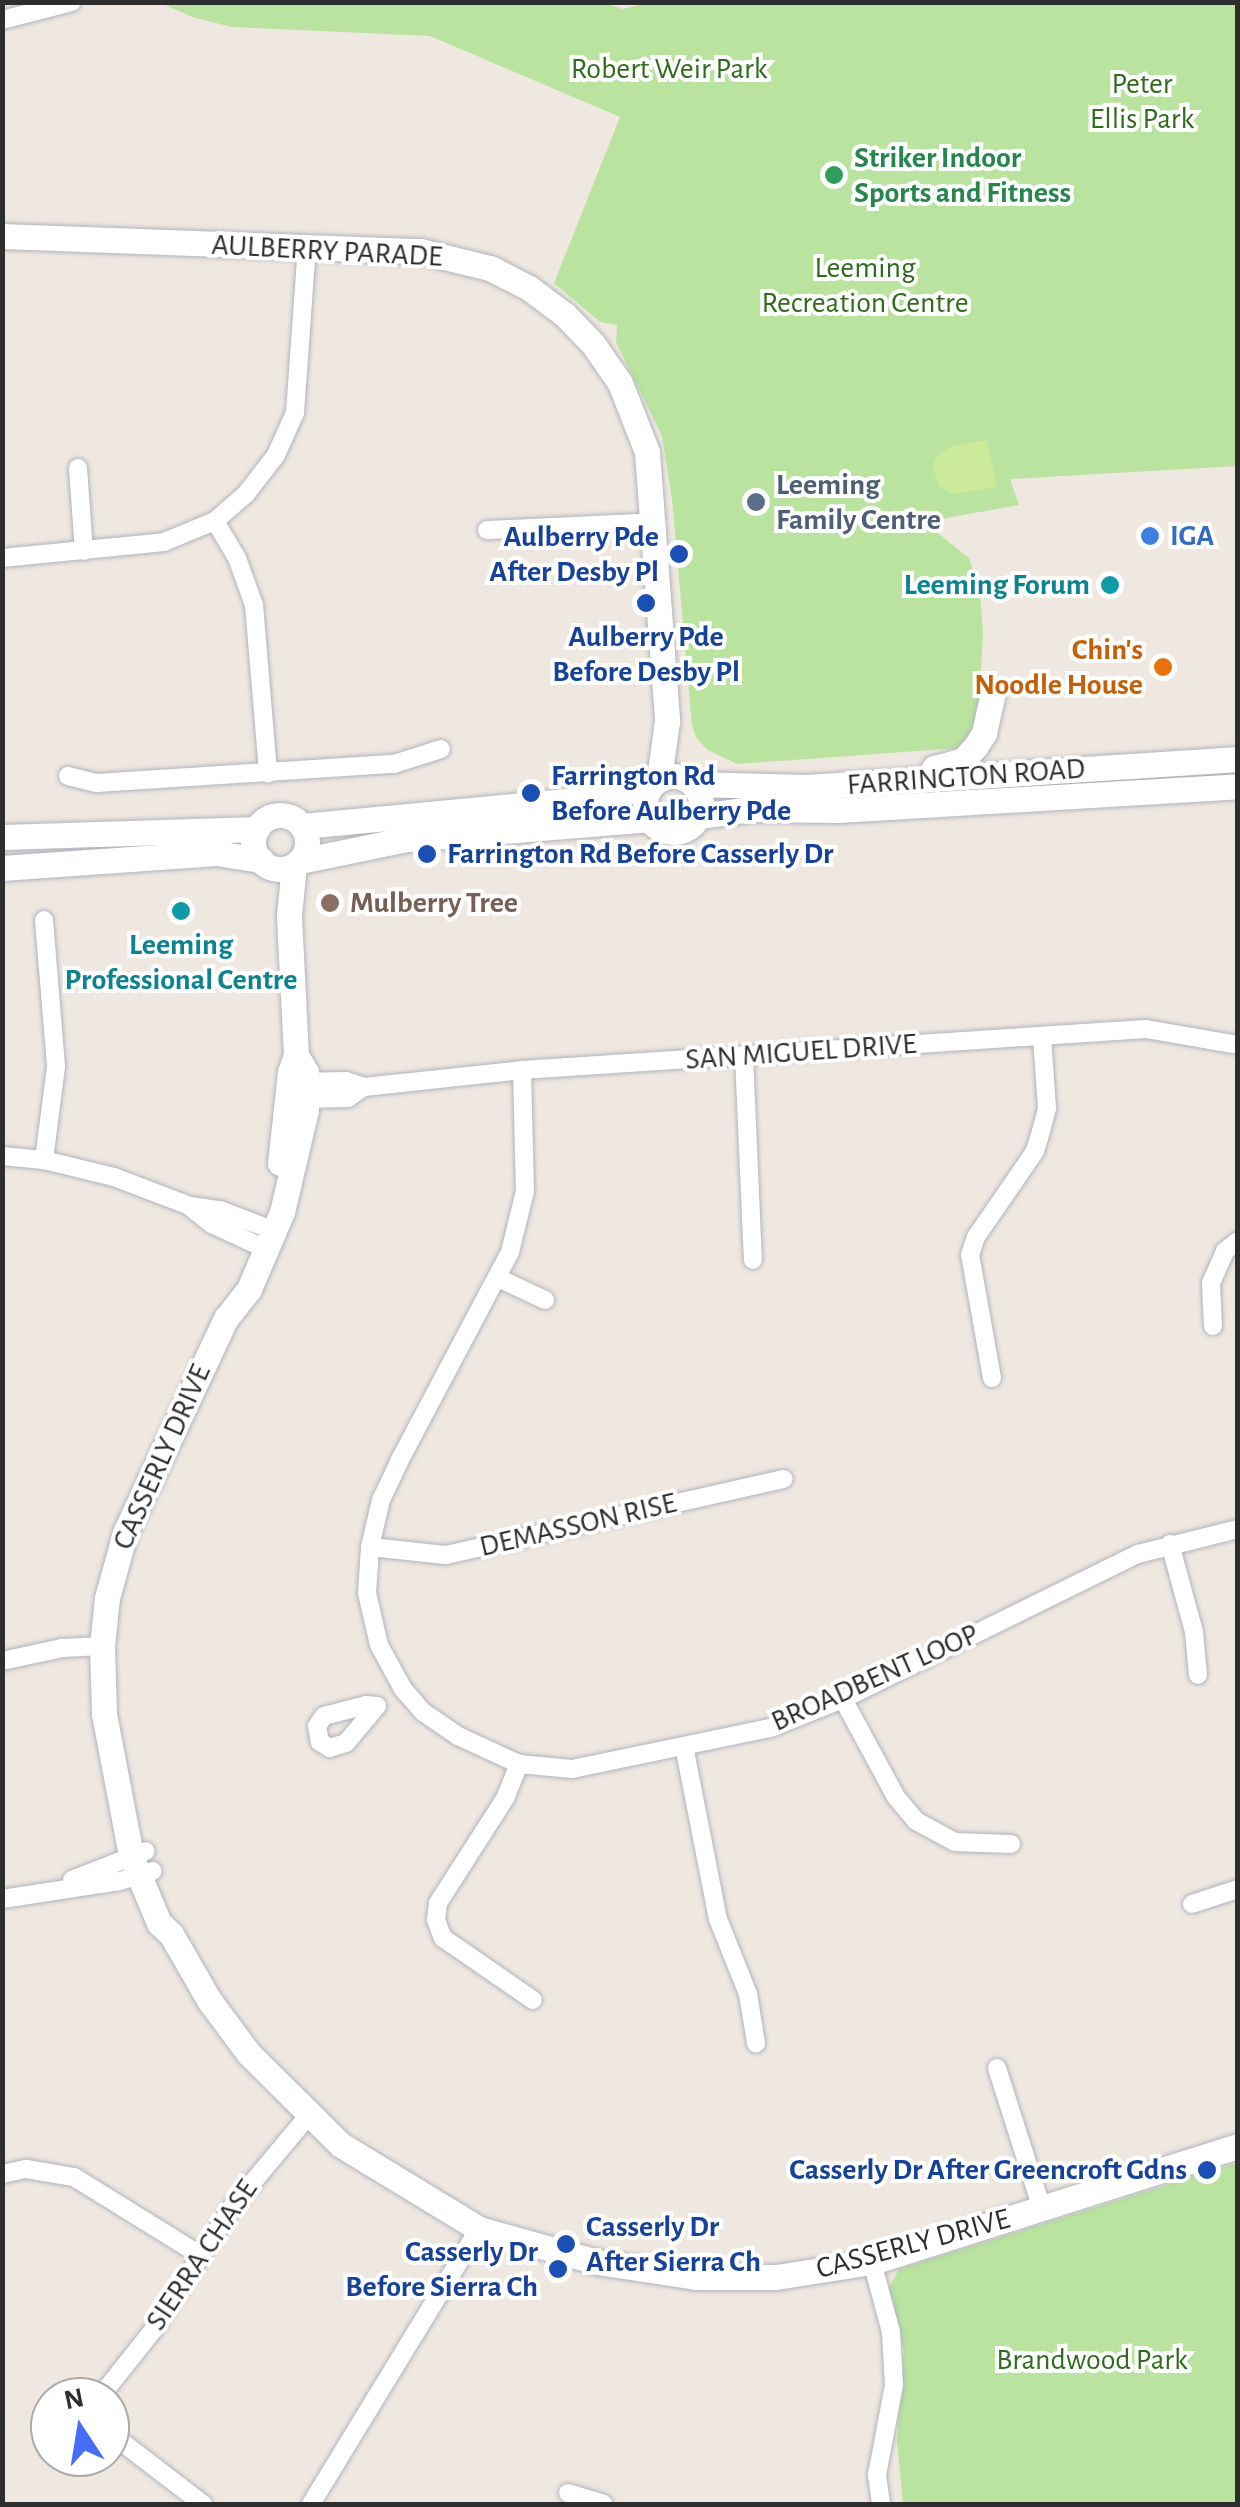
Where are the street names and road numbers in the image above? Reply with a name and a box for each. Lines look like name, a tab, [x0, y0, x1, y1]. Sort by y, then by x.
street label: AULBERRY PARADE	[211, 227, 443, 275]
street label: FARRINGTON ROAD	[846, 751, 1086, 803]
street label: SAN MIGUEL DRIVE	[684, 1026, 918, 1078]
street label: CASSERLY DRIVE	[105, 1359, 219, 1555]
street label: DEMASSON RISE	[476, 1485, 680, 1565]
street label: BROADBENT LOOP	[766, 1616, 984, 1740]
street label: SIERRA CHASE	[138, 2173, 266, 2337]
street label: CASSERLY DRIVE	[812, 2201, 1014, 2287]

